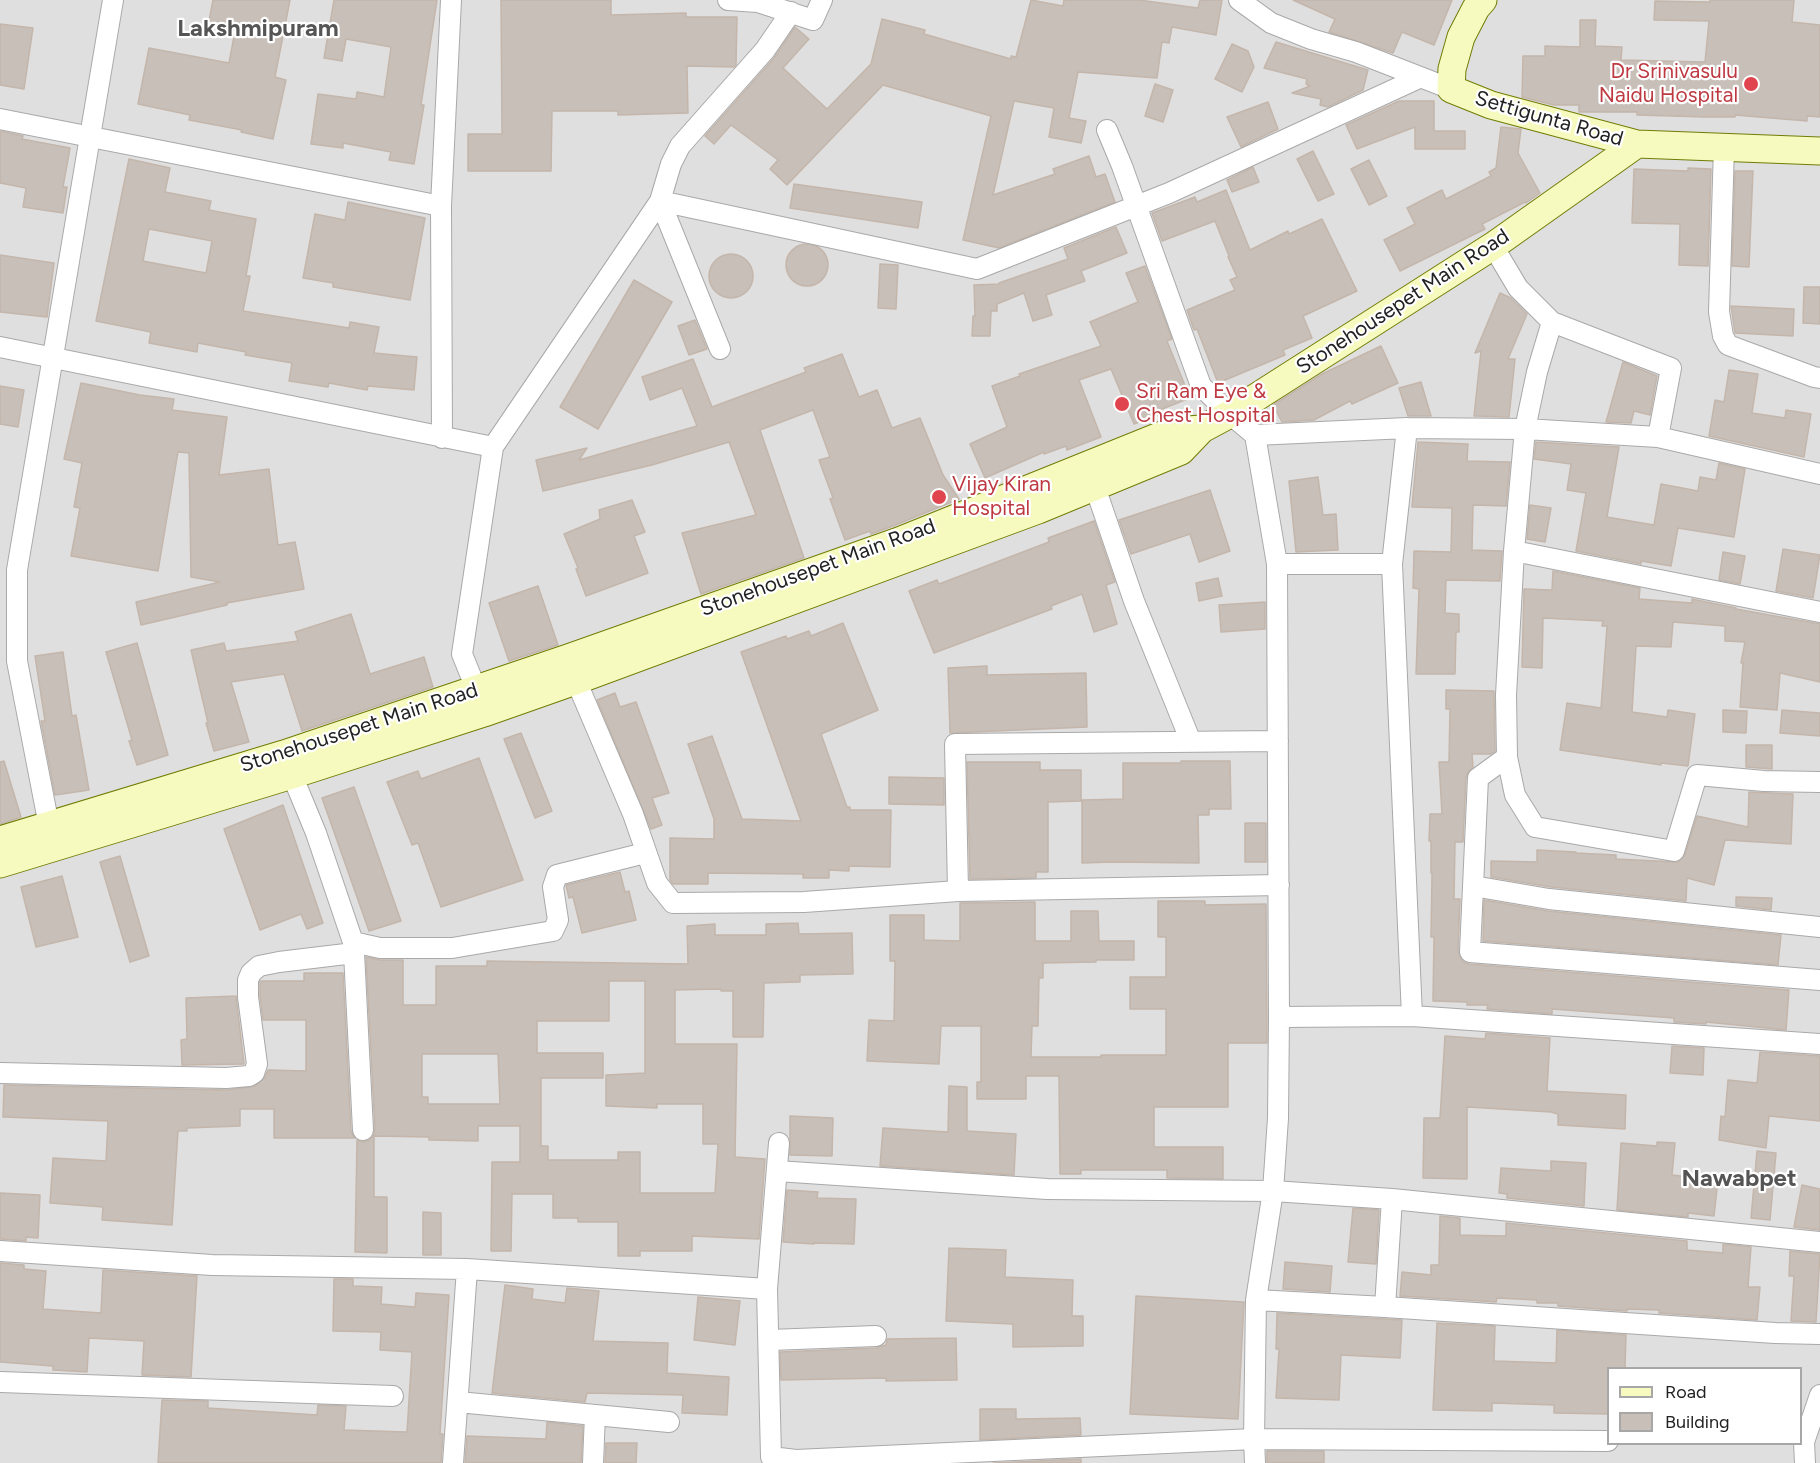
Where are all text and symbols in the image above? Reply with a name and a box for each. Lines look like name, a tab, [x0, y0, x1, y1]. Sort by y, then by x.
district label: Lakshmipuram	[177, 15, 339, 43]
place label: Dr Srinivasulu Naidu Hospital	[1599, 59, 1738, 109]
marker: Dr Srinivasulu Naidu Hospital	[1742, 75, 1760, 93]
street label: Settigunta Road	[1472, 86, 1626, 152]
street label: Stonehousepet Main Road	[1292, 224, 1514, 380]
place label: Sri Ram Eye & Chest Hospital	[1136, 379, 1275, 429]
marker: Sri Ram Eye & Chest Hospital	[1113, 395, 1131, 413]
place label: Vijay Kiran Hospital	[952, 472, 1051, 522]
marker: Vijay Kiran Hospital	[930, 488, 948, 506]
street label: Stonehousepet Main Road	[697, 514, 939, 622]
street label: Stonehousepet Main Road	[237, 678, 481, 778]
district label: Nawabpet	[1681, 1165, 1797, 1193]
legend	[1607, 1367, 1802, 1445]
text: Road	[1665, 1381, 1706, 1403]
text: Building	[1665, 1411, 1730, 1433]

